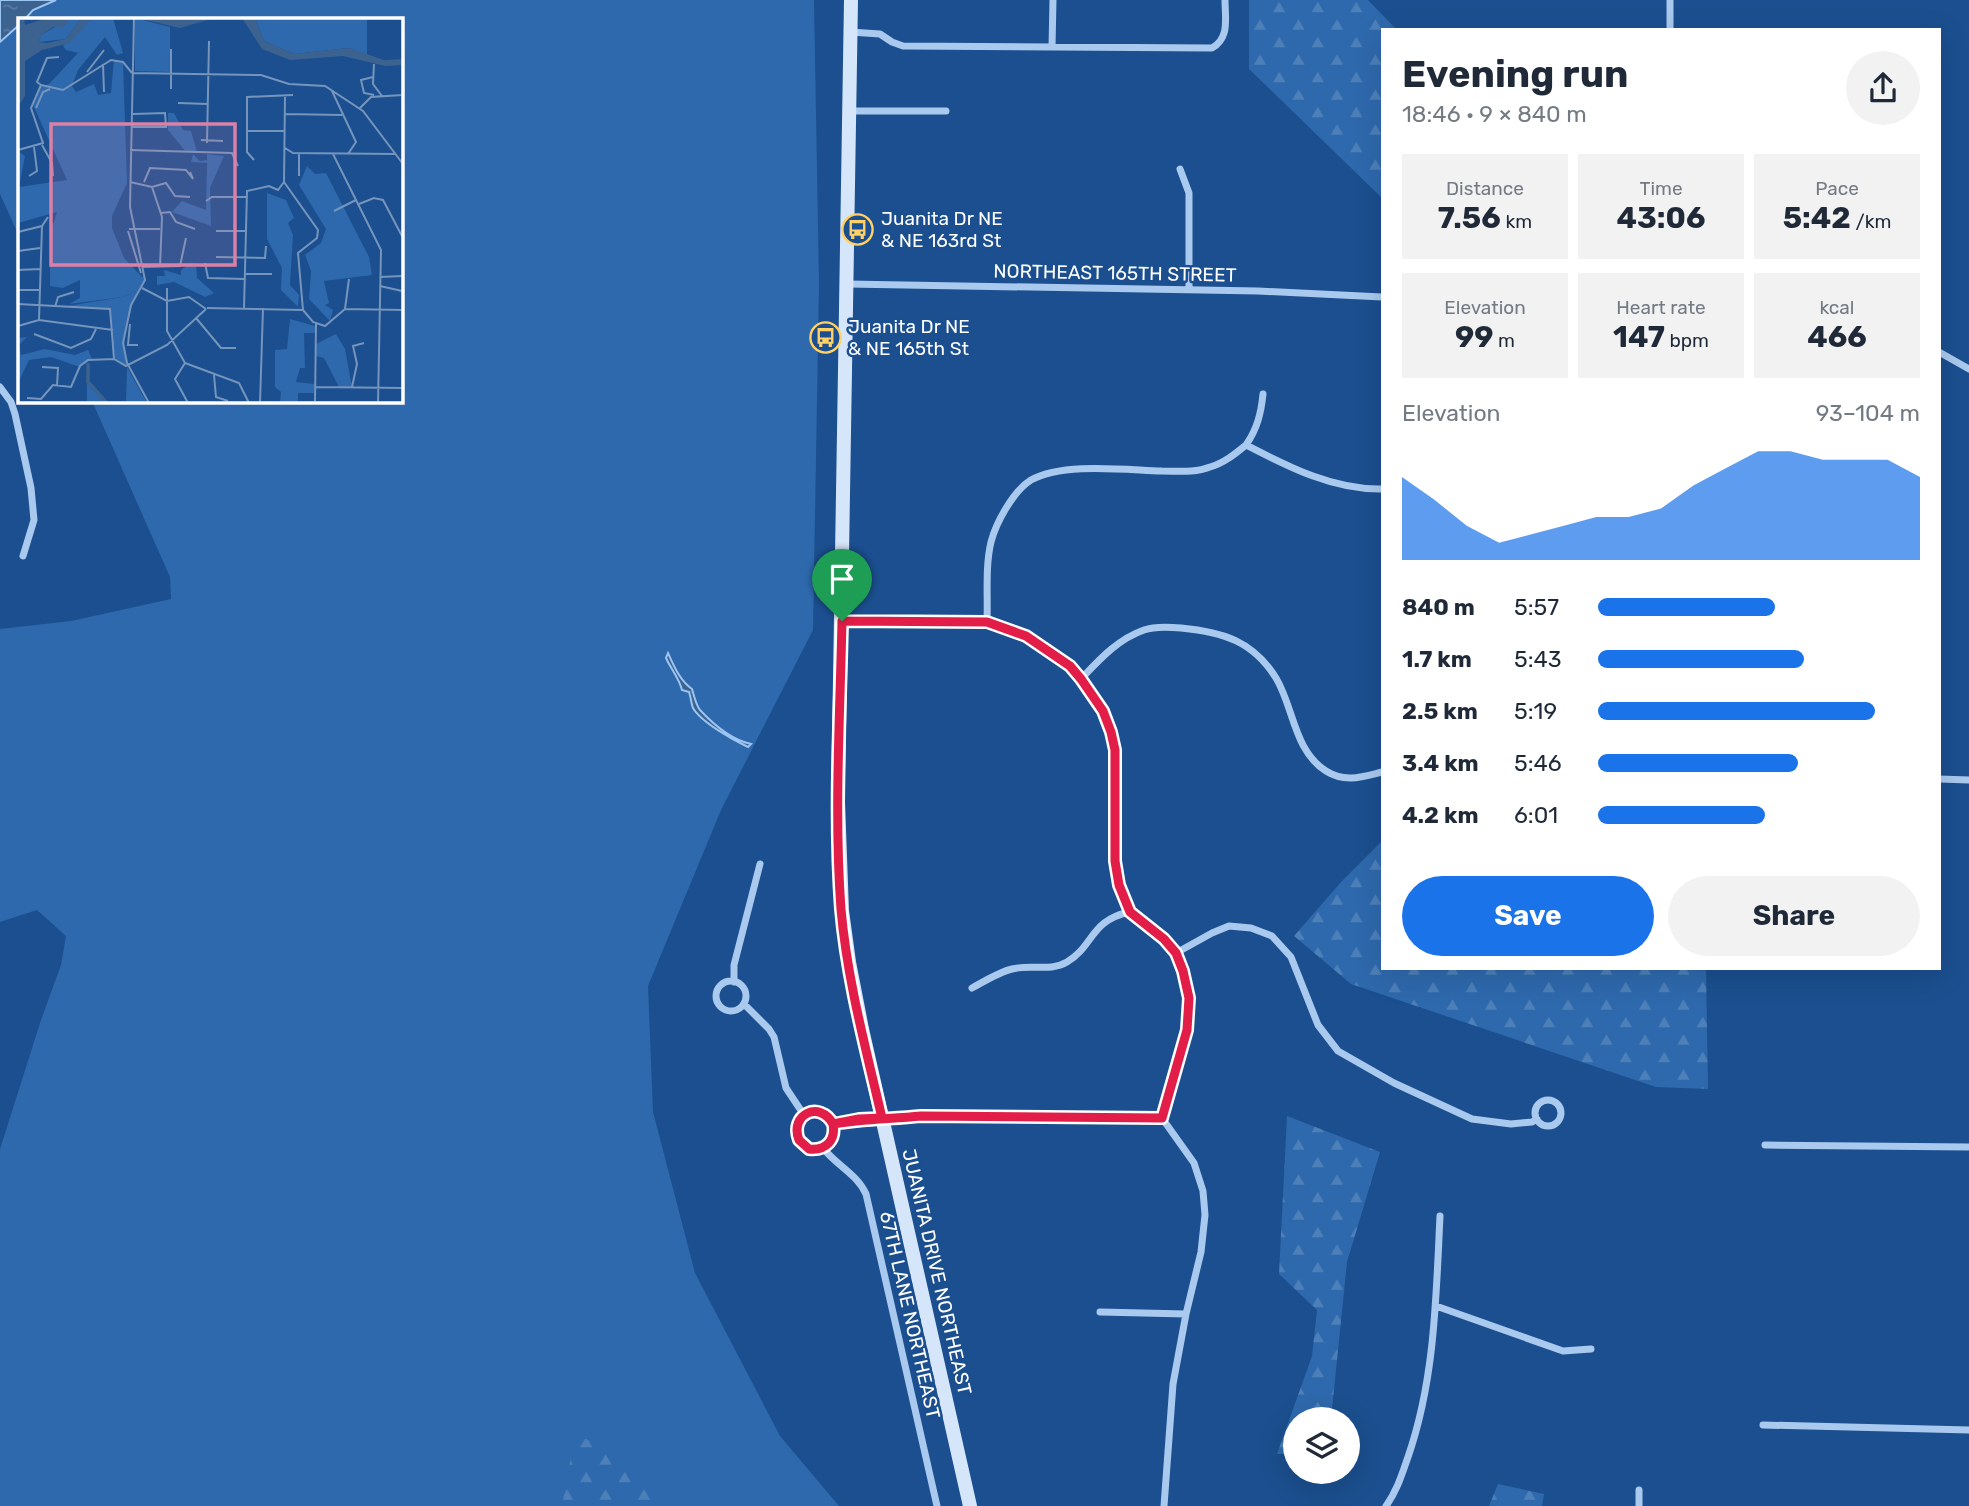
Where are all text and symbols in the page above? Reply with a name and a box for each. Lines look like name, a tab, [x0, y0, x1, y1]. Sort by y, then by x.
inset map	[18, 18, 402, 402]
text: Evening run	[1402, 51, 1628, 97]
button: share	[1846, 51, 1920, 125]
text: 18:46 · 9 × 840 m	[1402, 100, 1587, 128]
text: Distance	[1446, 177, 1524, 200]
text: Time	[1639, 177, 1683, 200]
text: Pace	[1815, 177, 1859, 200]
text: 7.56	[1438, 200, 1501, 236]
text: 43:06	[1617, 200, 1705, 236]
text: 5:42	[1783, 200, 1851, 236]
place label: Juanita Dr NE & NE 163rd St	[881, 207, 1003, 252]
text: km	[1501, 210, 1532, 233]
text: /km	[1851, 210, 1891, 233]
bus stop icon: Juanita Dr NE & NE 163rd St	[841, 212, 875, 246]
street label: NORTHEAST 165TH STREET	[993, 259, 1237, 287]
text: Elevation	[1444, 296, 1526, 319]
text: Heart rate	[1616, 296, 1706, 319]
text: kcal	[1820, 296, 1854, 319]
place label: Juanita Dr NE & NE 165th St	[848, 315, 970, 360]
text: 99	[1455, 319, 1493, 355]
text: 147	[1613, 319, 1665, 355]
text: 466	[1807, 319, 1867, 355]
bus stop icon: Juanita Dr NE & NE 165th St	[808, 320, 842, 354]
text: m	[1493, 329, 1515, 352]
text: bpm	[1665, 329, 1709, 352]
text: Elevation	[1402, 399, 1501, 427]
text: 93–104 m	[1816, 399, 1920, 427]
pin	[812, 549, 872, 621]
icon: arrive	[823, 560, 861, 598]
text: 840 m	[1402, 593, 1475, 621]
text: 5:57	[1514, 593, 1559, 621]
text: 1.7 km	[1402, 645, 1472, 673]
text: 5:43	[1514, 645, 1562, 673]
text: 2.5 km	[1402, 697, 1478, 725]
text: 5:19	[1514, 697, 1557, 725]
text: 3.4 km	[1402, 749, 1479, 777]
text: 5:46	[1514, 749, 1562, 777]
text: 4.2 km	[1402, 801, 1478, 829]
text: 6:01	[1514, 801, 1558, 829]
button: Save	[1402, 876, 1654, 956]
button: Share	[1668, 876, 1920, 956]
street label: JUANITA DRIVE NORTHEAST	[897, 1147, 977, 1397]
street label: 67TH LANE NORTHEAST	[875, 1209, 945, 1421]
map controls	[1283, 1407, 1360, 1484]
button: layers	[1283, 1407, 1360, 1484]

